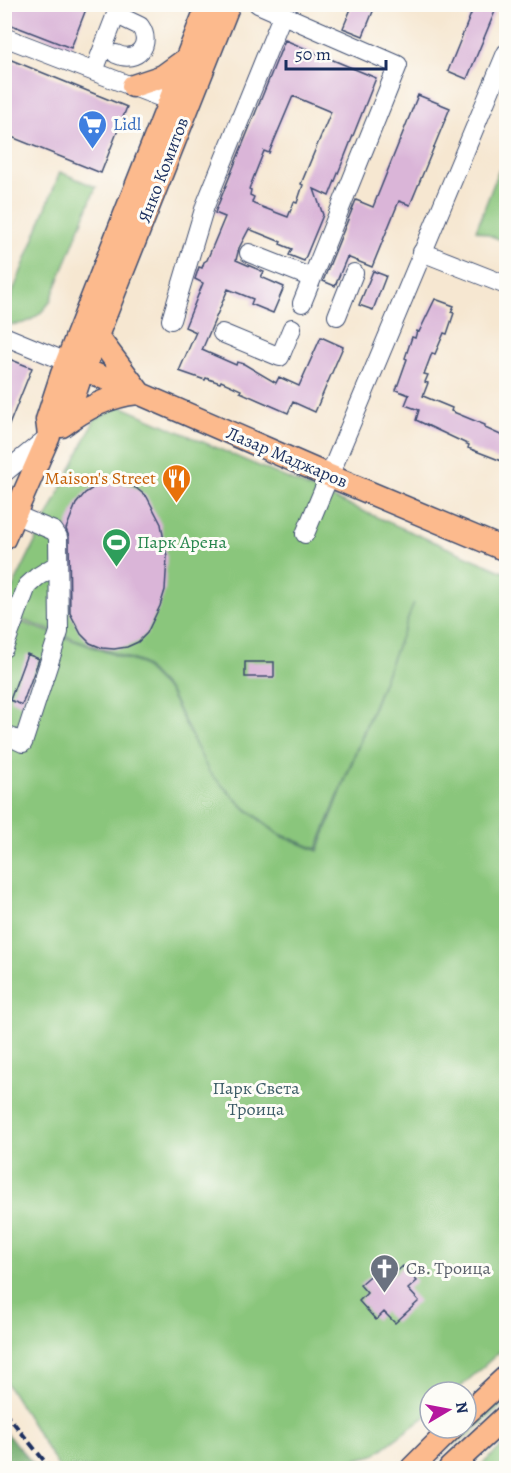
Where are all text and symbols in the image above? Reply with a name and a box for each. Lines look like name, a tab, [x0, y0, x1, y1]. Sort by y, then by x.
scale bar	[286, 33, 386, 71]
text: 50 m	[295, 42, 331, 66]
supermarket icon: Lidl	[76, 108, 108, 150]
place label: Lidl	[113, 112, 142, 136]
street label: Янко Комитов	[132, 114, 194, 226]
street label: Лазар Маджаров	[223, 421, 351, 493]
restaurant icon: Maison's Street	[161, 462, 193, 504]
place label: Maison's Street	[45, 466, 156, 490]
sports icon: Парк Арена	[100, 526, 132, 568]
place label: Парк Арена	[137, 530, 227, 554]
park label: Парк Света Троица	[212, 1076, 300, 1121]
church icon: Св. Троица	[369, 1252, 401, 1294]
place label: Св. Троица	[406, 1256, 492, 1280]
north arrow	[418, 1380, 478, 1440]
text: N	[450, 1400, 474, 1416]

